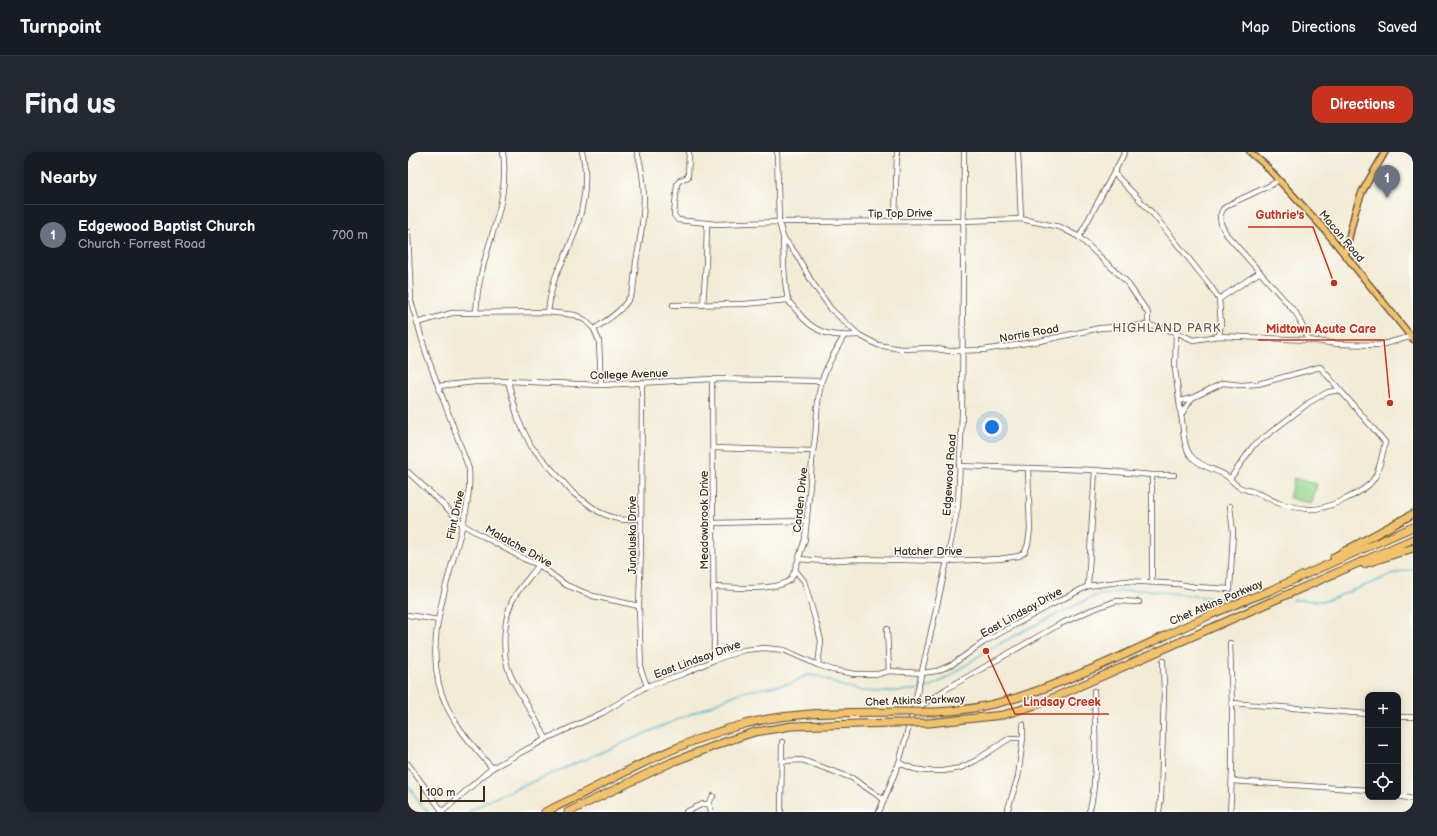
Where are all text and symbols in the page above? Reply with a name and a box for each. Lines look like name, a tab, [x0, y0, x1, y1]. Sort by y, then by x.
text: Turnpoint	[20, 16, 101, 39]
text: Map	[1241, 19, 1269, 36]
text: Directions	[1291, 19, 1356, 36]
text: Saved	[1378, 19, 1417, 36]
button: Directions	[1312, 86, 1413, 123]
text: Find us	[24, 88, 116, 121]
pin: 1	[1374, 165, 1400, 198]
text: Nearby	[40, 168, 97, 188]
callout: Guthrie's	[1248, 203, 1313, 227]
street label: Tip Top Drive	[868, 206, 933, 221]
text: Guthrie's	[1256, 208, 1305, 223]
street label: Macon Road	[1316, 208, 1367, 265]
text: Edgewood Baptist Church	[78, 217, 255, 236]
text: 1	[50, 227, 56, 243]
text: 700 m	[332, 227, 368, 243]
text: Church · Forrest Road	[78, 236, 206, 252]
callout: Midtown Acute Care	[1258, 316, 1384, 340]
district label: HIGHLAND PARK	[1113, 321, 1221, 336]
street label: Norris Road	[998, 322, 1060, 345]
text: Midtown Acute Care	[1266, 322, 1376, 337]
street label: College Avenue	[590, 367, 669, 382]
your location	[982, 417, 1002, 437]
street label: Edgewood Road	[940, 434, 959, 516]
street label: Carden Drive	[791, 466, 810, 533]
street label: Meadowbrook Drive	[698, 470, 711, 569]
street label: Flint Drive	[444, 489, 467, 541]
street label: Junaluska Drive	[626, 495, 639, 574]
street label: Malatche Drive	[483, 523, 555, 570]
street label: Hatcher Drive	[894, 545, 963, 558]
street label: Chet Atkins Parkway	[1168, 577, 1265, 628]
street label: East Lindsay Drive	[978, 584, 1065, 640]
street label: East Lindsay Drive	[652, 638, 743, 681]
callout: Lindsay Creek	[1015, 690, 1109, 714]
street label: Chet Atkins Parkway	[865, 692, 965, 709]
map controls	[1365, 692, 1401, 800]
button: +	[1365, 692, 1401, 728]
text: Lindsay Creek	[1023, 695, 1102, 710]
button: −	[1365, 728, 1401, 764]
button: locate	[1365, 764, 1401, 800]
scale bar	[420, 784, 485, 803]
text: 100 m	[426, 786, 455, 799]

